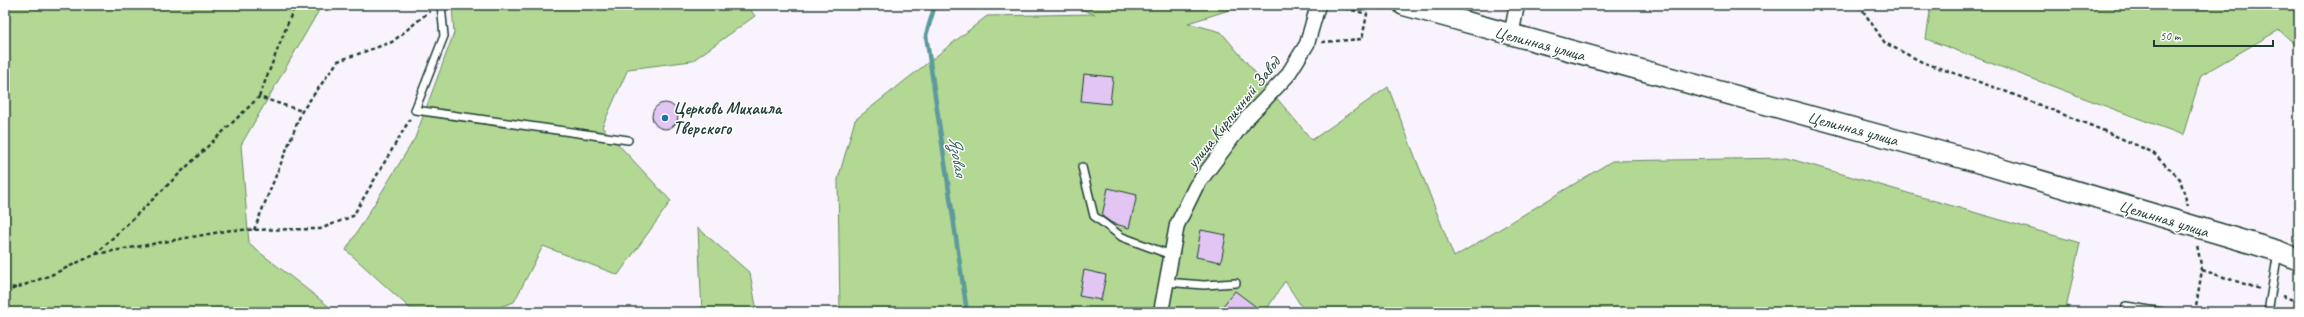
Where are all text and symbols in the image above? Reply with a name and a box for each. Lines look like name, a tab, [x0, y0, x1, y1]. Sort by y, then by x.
street label: Целинная улица	[1492, 21, 1589, 66]
scale bar	[2154, 22, 2273, 48]
text: 50 m	[2160, 28, 2182, 44]
street label: улица Кирпичный Завод	[1181, 51, 1286, 173]
place label: Церковь Михаила Тверского	[673, 98, 783, 139]
street label: Целинная улица	[1805, 106, 1902, 151]
marker: Церковь Михаила Тверского	[660, 113, 670, 123]
water label: Язовая	[943, 135, 972, 180]
street label: Целинная улица	[2116, 195, 2213, 243]

